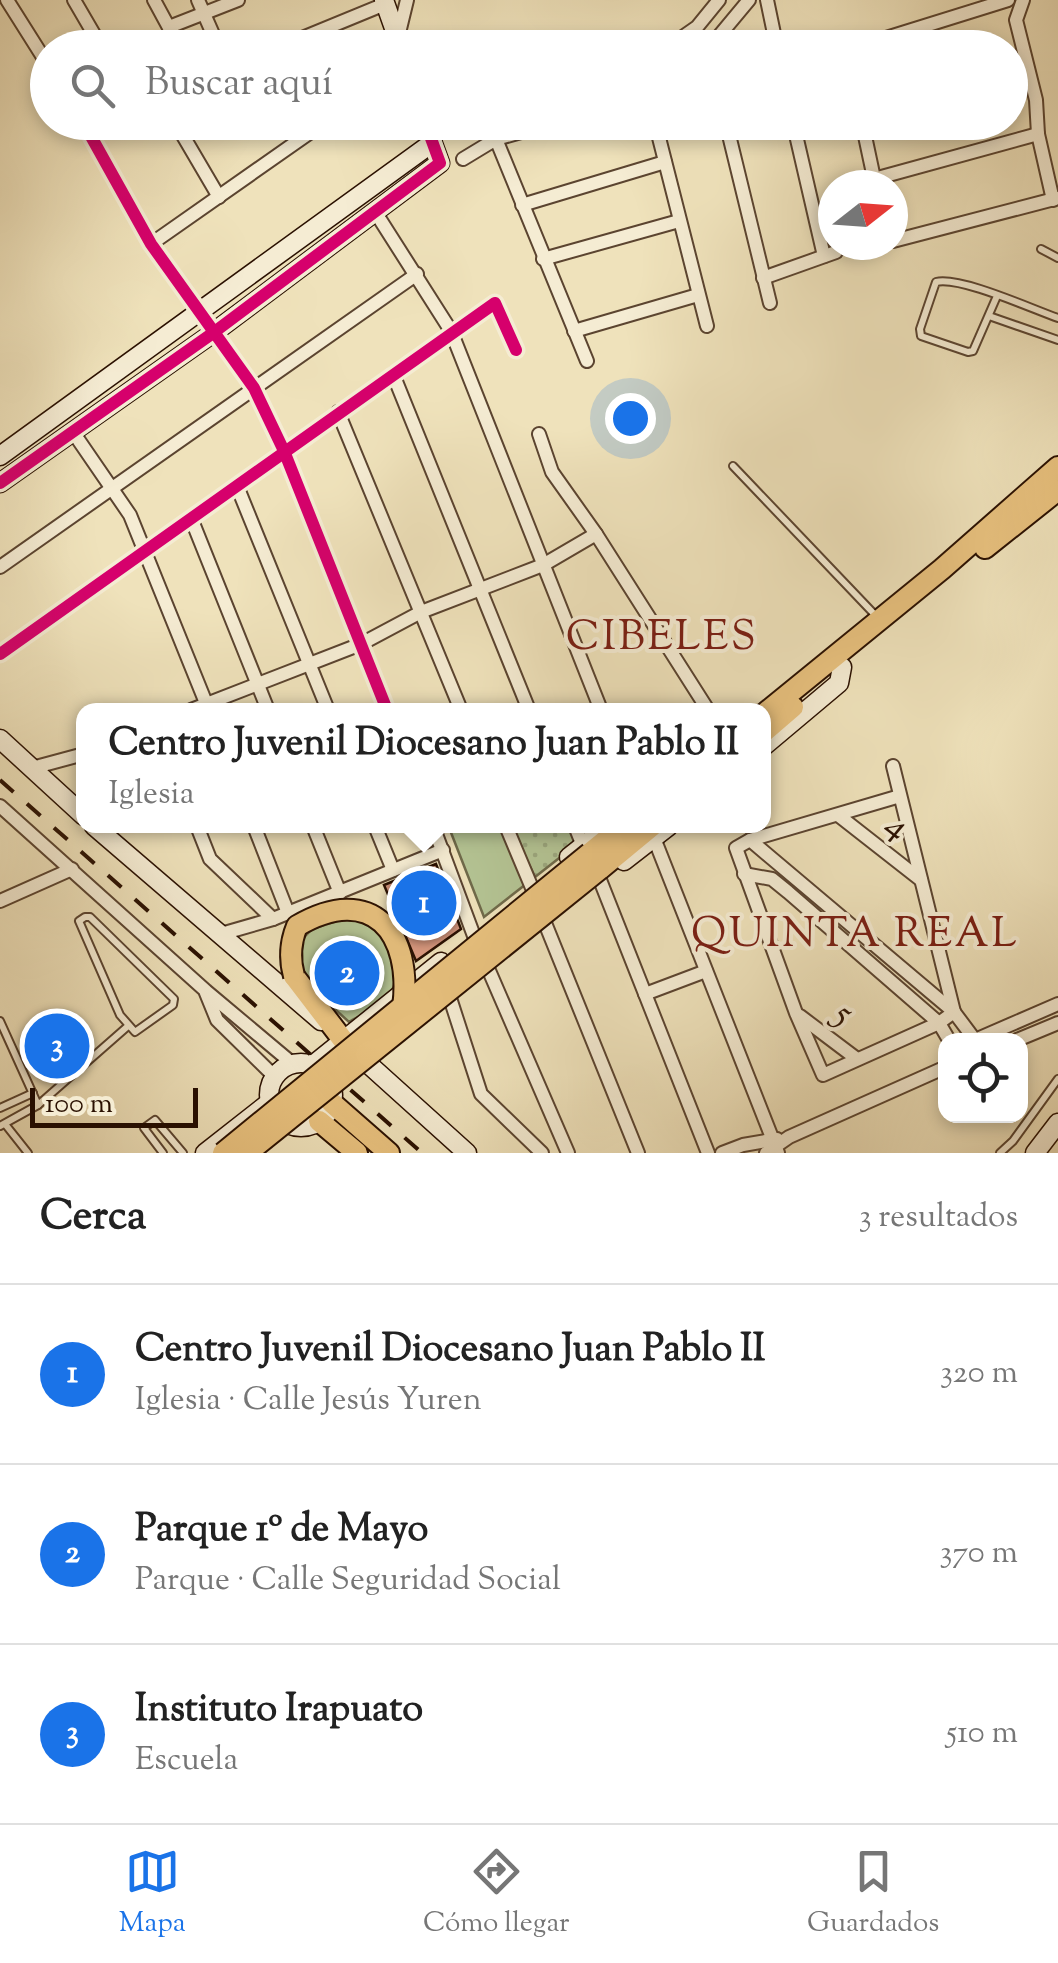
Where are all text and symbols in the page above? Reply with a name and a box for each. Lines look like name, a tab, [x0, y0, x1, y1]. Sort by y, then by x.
search box	[30, 30, 1028, 140]
icon: search	[65, 58, 120, 113]
text: Buscar aquí	[145, 58, 333, 112]
north arrow	[818, 170, 908, 260]
your location	[605, 393, 656, 444]
district label: CIBELES	[566, 609, 758, 669]
popup	[76, 703, 771, 833]
text: Centro Juvenil Diocesano Juan Pablo II	[108, 718, 739, 772]
text: Iglesia	[108, 772, 194, 818]
street label: 4	[872, 800, 921, 854]
pin: 1	[392, 866, 456, 940]
district label: QUINTA REAL	[691, 906, 1019, 966]
pin: 2	[314, 936, 380, 1010]
street label: 5	[820, 989, 864, 1041]
pin: 3	[24, 1008, 90, 1084]
map controls	[938, 1033, 1028, 1123]
button: locate	[938, 1033, 1028, 1123]
scale bar	[30, 1083, 198, 1128]
text: 100 m	[45, 1085, 113, 1125]
text: Cerca	[40, 1188, 146, 1248]
text: 3 resultados	[859, 1195, 1018, 1241]
text: Centro Juvenil Diocesano Juan Pablo II	[135, 1324, 765, 1378]
text: 1	[67, 1351, 78, 1397]
text: 320 m	[940, 1351, 1018, 1397]
text: Iglesia · Calle Jesús Yuren	[135, 1378, 482, 1424]
text: Parque 1º de Mayo	[135, 1504, 428, 1558]
text: 2	[65, 1531, 80, 1577]
text: 370 m	[939, 1531, 1018, 1577]
text: Parque · Calle Seguridad Social	[135, 1558, 561, 1604]
text: Instituto Irapuato	[135, 1684, 423, 1738]
text: 3	[66, 1711, 79, 1757]
text: 510 m	[946, 1711, 1018, 1757]
text: Escuela	[135, 1738, 238, 1784]
tab: Mapa	[119, 1844, 186, 1944]
tab: Cómo llegar	[423, 1844, 569, 1944]
tab: Guardados	[807, 1844, 939, 1944]

